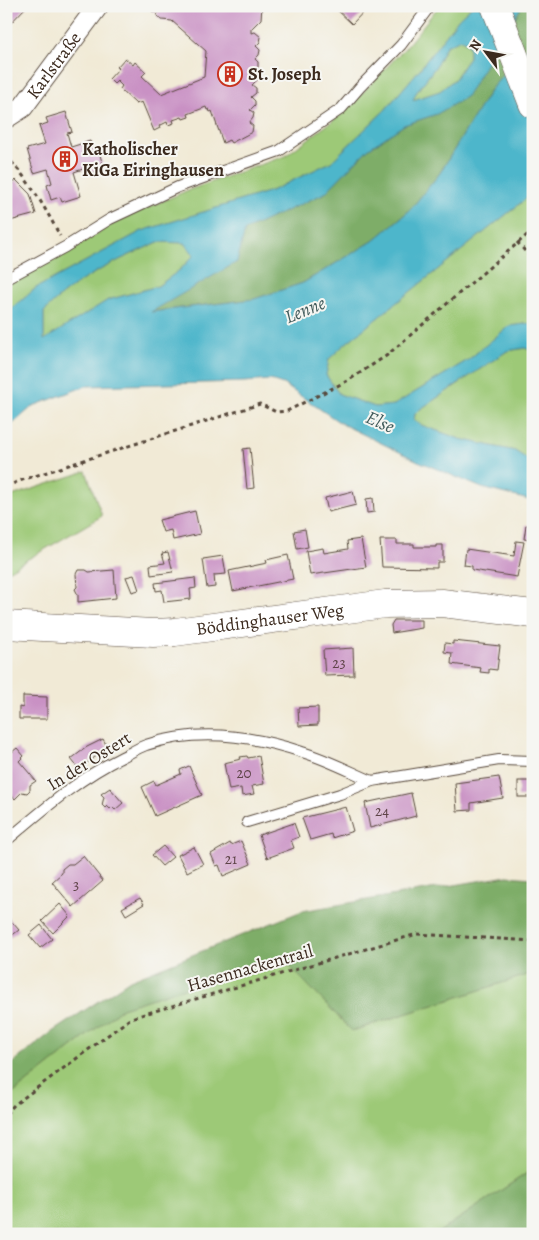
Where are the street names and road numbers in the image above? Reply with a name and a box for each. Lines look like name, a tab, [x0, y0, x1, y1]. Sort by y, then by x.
street label: Karlstraße	[21, 27, 87, 104]
street label: Böddinghauser Weg	[195, 598, 345, 641]
street label: In der Ostert	[43, 726, 135, 796]
street label: Hasennackentrail	[184, 938, 316, 997]

